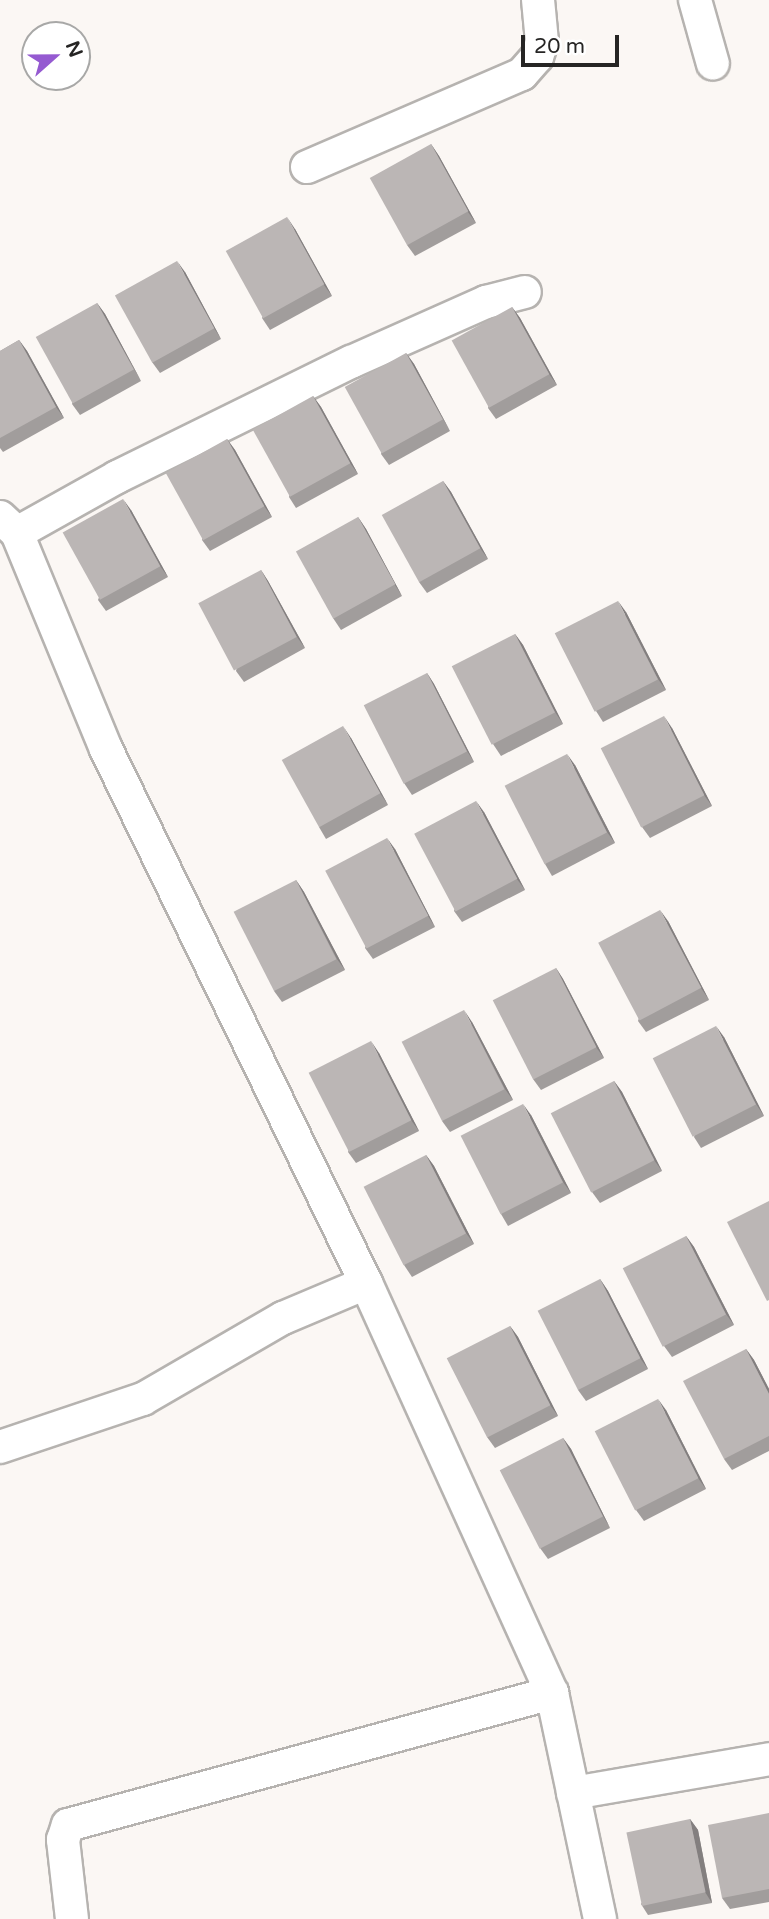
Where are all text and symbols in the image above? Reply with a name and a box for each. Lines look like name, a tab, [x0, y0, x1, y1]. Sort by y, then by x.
north arrow	[21, 21, 91, 91]
scale bar	[524, 21, 622, 65]
text: 20 m	[534, 34, 585, 59]
text: N	[61, 38, 87, 60]

